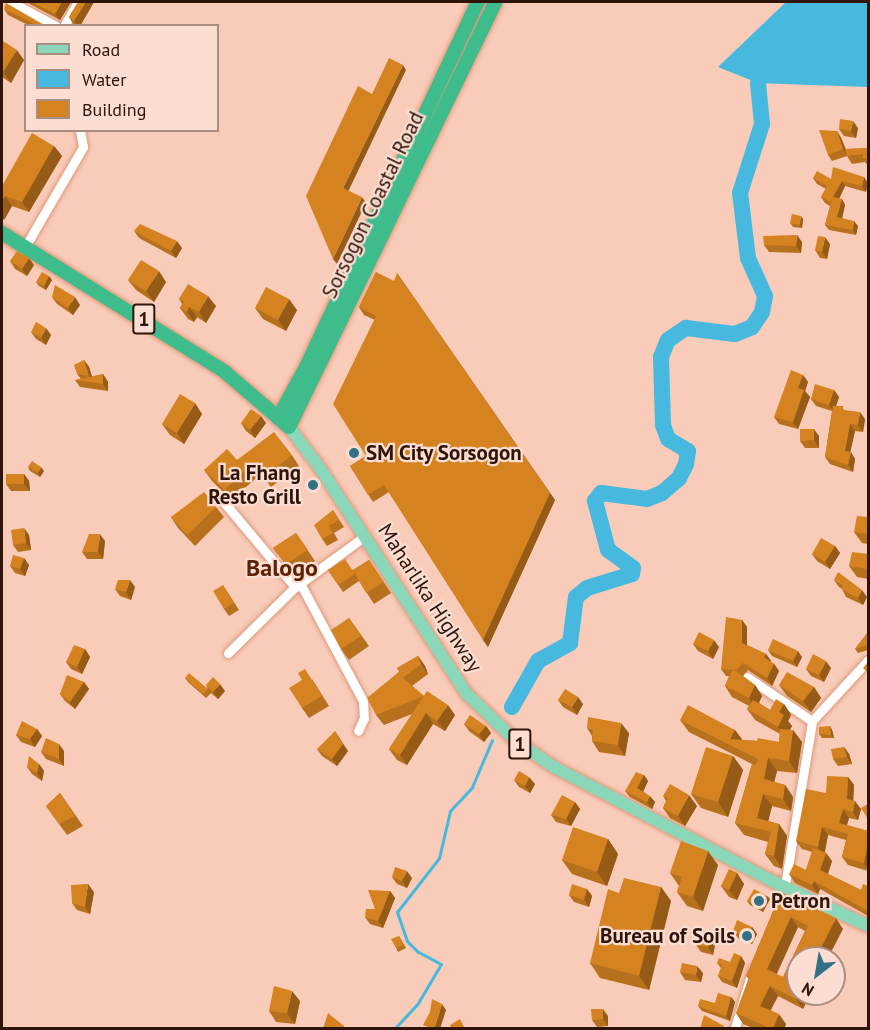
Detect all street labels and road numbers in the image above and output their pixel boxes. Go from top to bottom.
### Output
street label: Sorsogon Coastal Road [317,107,429,303]
road number: 1 [132,302,156,336]
street label: Maharlika Highway [373,519,487,677]
road number: 1 [508,727,532,761]

